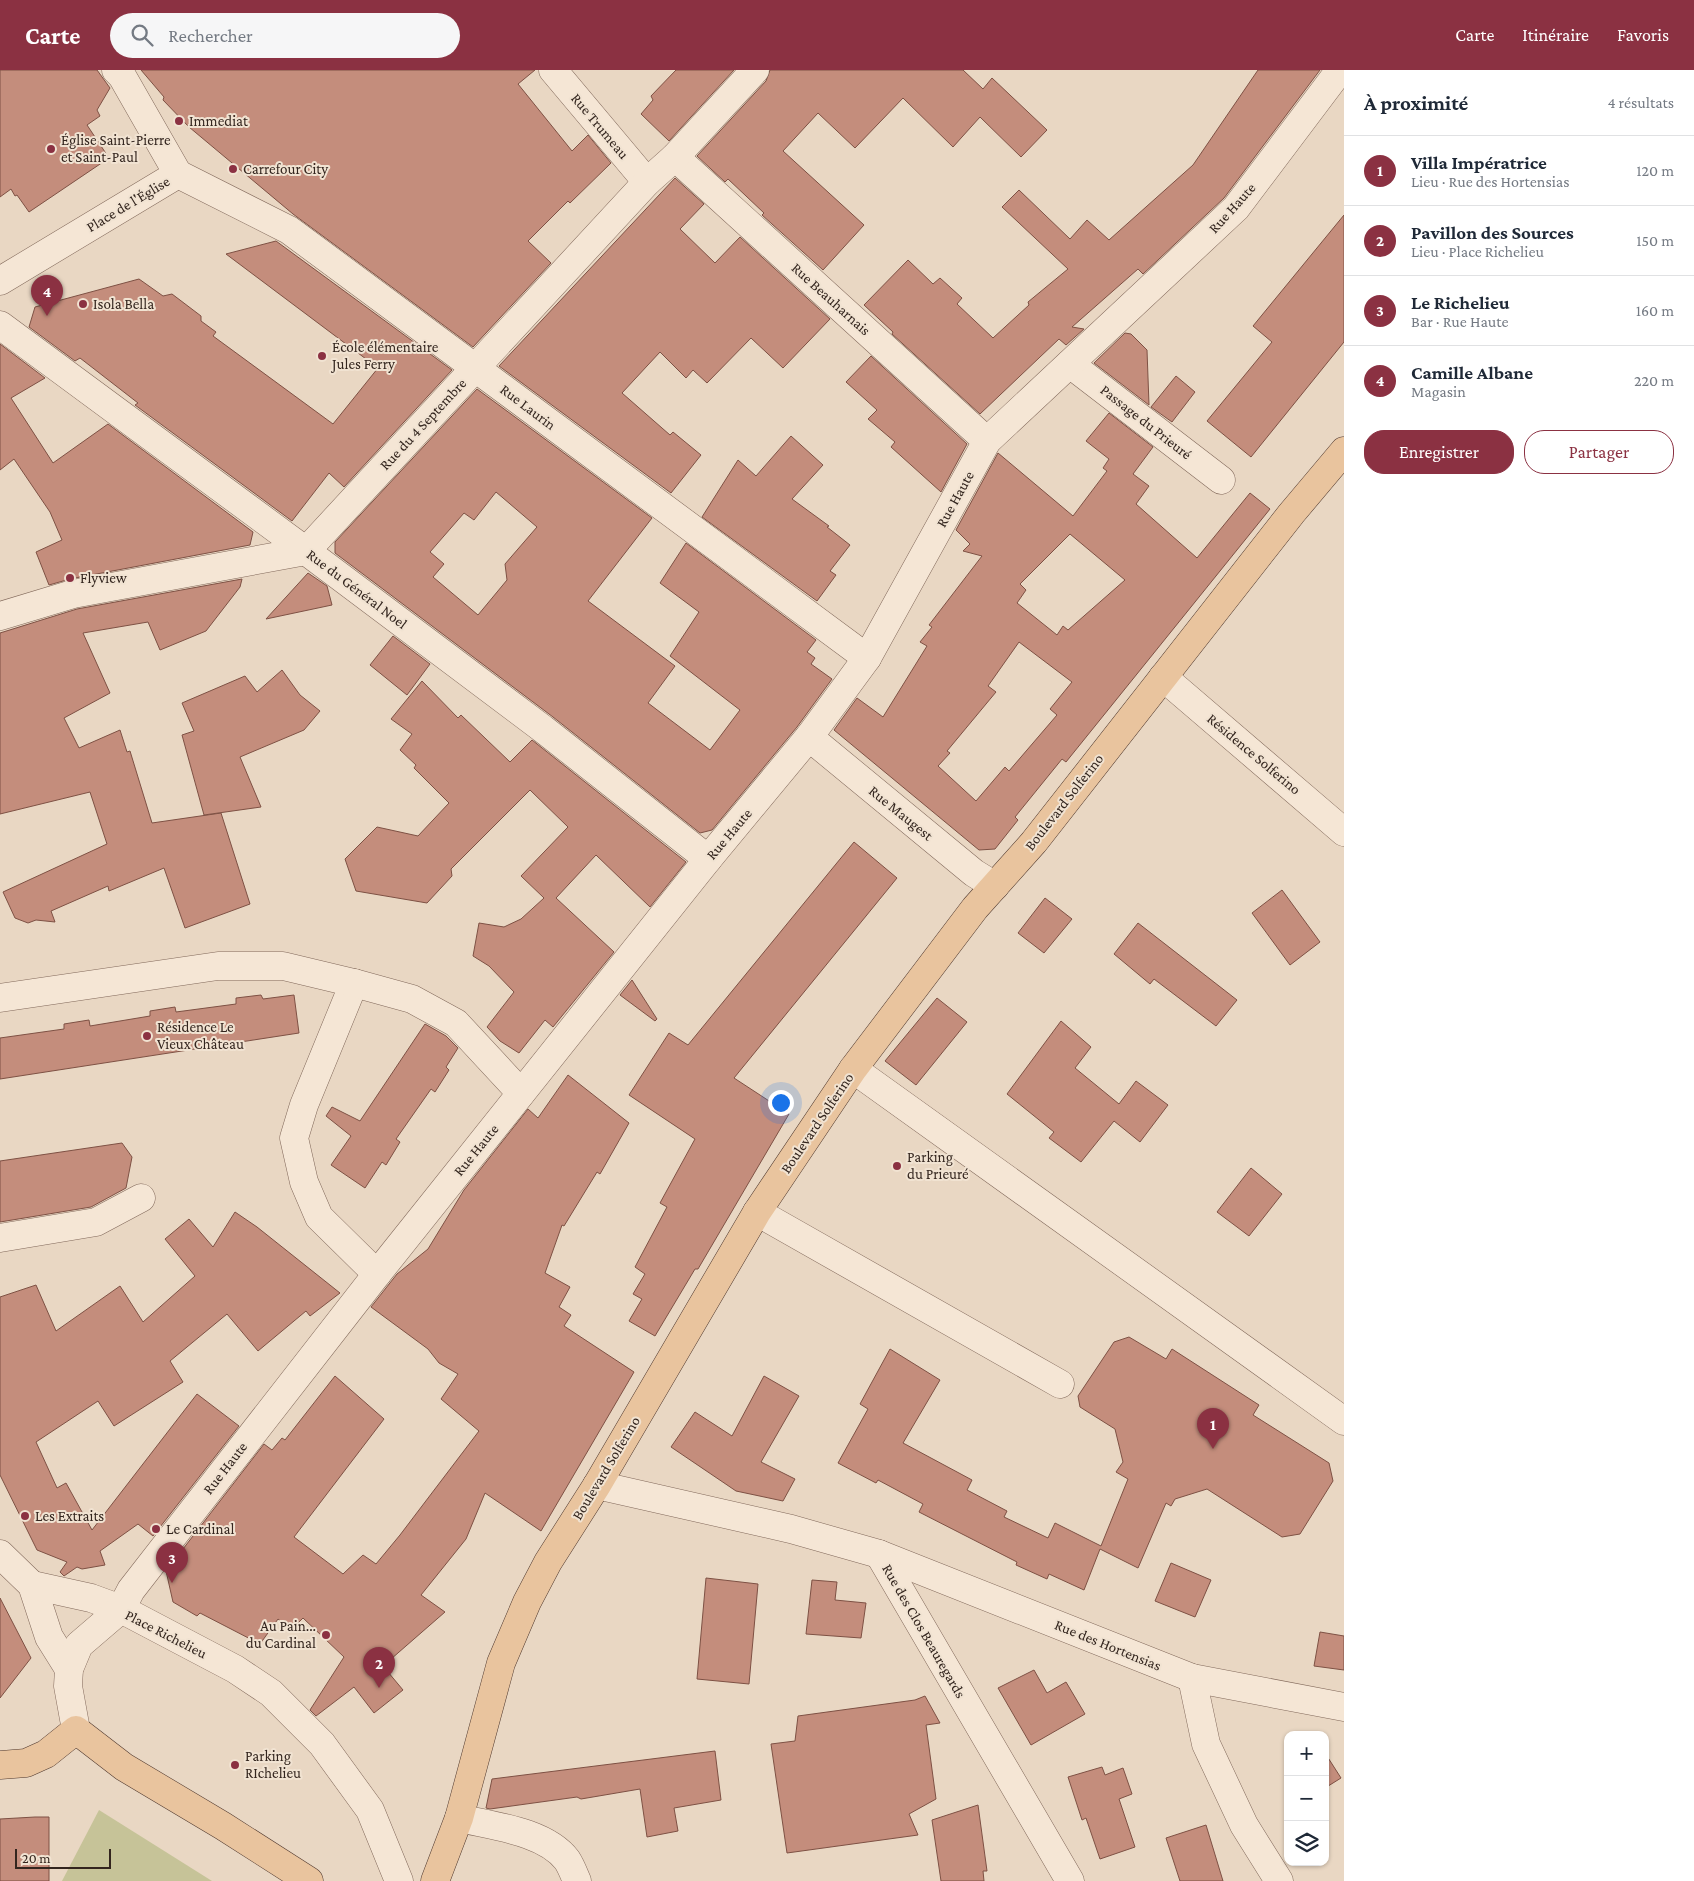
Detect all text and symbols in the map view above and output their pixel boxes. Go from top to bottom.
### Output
search box [110,13,460,58]
icon: search [128,21,156,49]
text: Carte [25,22,80,49]
text: Rechercher [168,25,253,46]
text: Carte [1455,25,1494,45]
text: Itinéraire [1522,25,1589,45]
text: Favoris [1617,25,1669,45]
street label: Rue Trumeau [568,90,632,162]
text: À proximité [1364,91,1468,115]
text: 4 résultats [1607,94,1674,111]
place label: Immediat [189,113,249,129]
marker: Immediat [173,115,185,127]
place label: Église Saint-Pierre et Saint-Paul [61,132,171,165]
marker: Église Saint-Pierre et Saint-Paul [45,143,57,155]
text: Villa Impératrice [1411,152,1547,173]
place label: Carrefour City [243,161,328,178]
text: 1 [1377,162,1383,179]
text: 120 m [1636,162,1674,179]
marker: Carrefour City [227,163,239,175]
street label: Place de l'Église [83,173,173,236]
text: Lieu · Rue des Hortensias [1411,173,1570,190]
street label: Rue Haute [1205,179,1259,236]
text: Pavillon des Sources [1411,222,1574,243]
text: 2 [1376,232,1384,249]
text: 150 m [1636,232,1674,249]
text: Lieu · Place Richelieu [1411,243,1544,260]
street label: Rue Beauharnais [788,259,874,339]
pin: 4 [31,275,63,316]
text: Le Richelieu [1411,292,1510,313]
place label: Isola Bella [93,296,154,312]
marker: Isola Bella [77,298,89,310]
text: 3 [1376,302,1384,319]
text: 160 m [1636,302,1674,319]
text: Bar · Rue Haute [1411,313,1508,330]
place label: École élémentaire Jules Ferry [330,339,439,373]
marker: École élémentaire Jules Ferry [316,350,328,362]
text: Camille Albane [1411,362,1533,383]
text: 4 [1376,372,1384,389]
text: 220 m [1634,372,1674,389]
street label: Rue du 4 Septembre [377,375,470,474]
street label: Rue Laurin [497,381,559,433]
street label: Passage du Prieuré [1097,381,1195,464]
text: Magasin [1411,383,1466,400]
button: Enregistrer [1364,430,1514,474]
button: Partager [1524,430,1674,474]
street label: Rue Haute [933,468,977,530]
street label: Rue du Général Noel [304,546,410,632]
place label: Flyview [80,570,128,587]
marker: Flyview [64,572,76,584]
street label: Résidence Solferino [1204,710,1304,798]
street label: Boulevard Solferino [1021,751,1107,853]
street label: Rue Maugest [865,782,937,845]
street label: Rue Haute [703,805,755,863]
place label: Résidence Le Vieux Château [157,1019,244,1052]
marker: Résidence Le Vieux Château [141,1030,153,1042]
street label: Boulevard Solferino [777,1070,857,1176]
your location [768,1090,794,1116]
street label: Rue Haute [450,1121,502,1179]
place label: Parking du Prieuré [907,1149,969,1182]
marker: Parking du Prieuré [891,1160,903,1172]
pin: 1 [1197,1408,1229,1449]
street label: Boulevard Solferino [569,1413,643,1523]
street label: Rue Haute [200,1438,251,1497]
place label: Les Extraits [35,1508,104,1524]
marker: Les Extraits [19,1510,31,1522]
place label: Le Cardinal [166,1521,234,1537]
marker: Le Cardinal [150,1523,162,1535]
pin: 3 [156,1542,188,1583]
street label: Rue des Clos Beauregards [878,1561,969,1701]
street label: Place Richelieu [123,1607,210,1661]
street label: Rue des Hortensias [1052,1616,1164,1674]
place label: Au Pain... du Cardinal [246,1618,316,1651]
marker: Au Pain... du Cardinal [320,1629,332,1641]
pin: 2 [363,1647,395,1688]
map controls [1284,1731,1329,1866]
button: + [1284,1731,1329,1776]
place label: Parking RIchelieu [245,1748,301,1781]
marker: Parking RIchelieu [229,1759,241,1771]
button: − [1284,1776,1329,1821]
button: layers [1284,1821,1329,1866]
scale bar [15,1846,111,1869]
text: 20 m [22,1850,50,1866]

